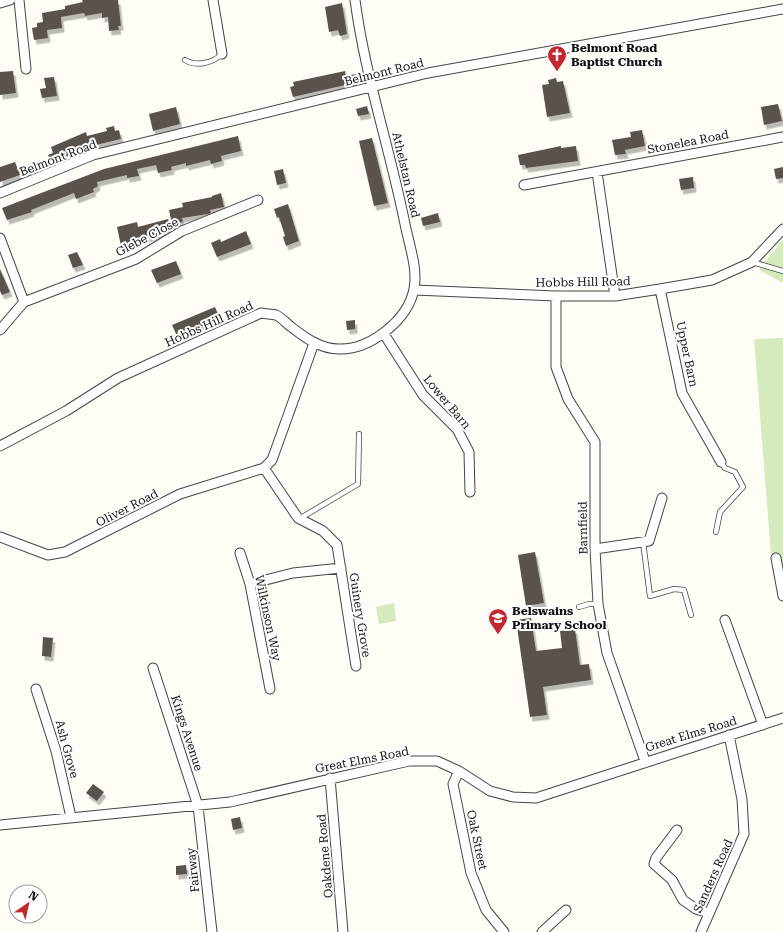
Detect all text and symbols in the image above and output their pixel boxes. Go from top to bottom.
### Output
place label: Belmont Road Baptist Church [571,41,662,69]
church icon: Belmont Road Baptist Church [546,44,568,72]
street label: Belmont Road [343,55,425,89]
street label: Stonelea Road [646,127,730,157]
street label: Athelstan Road [389,131,423,220]
street label: Belmont Road [18,137,99,179]
street label: Glebe Close [113,214,181,259]
street label: Hobbs Hill Road [535,274,631,290]
street label: Hobbs Hill Road [163,298,256,350]
street label: Upper Barn [673,320,701,388]
street label: Lower Barn [420,372,474,432]
street label: Oliver Road [94,486,161,530]
street label: Barnfield [576,501,590,555]
street label: Guinery Grove [346,572,374,659]
street label: Wilkinson Way [252,574,284,663]
place label: Belswains Primary School [512,604,607,632]
school or university icon: Belswains Primary School [487,607,509,635]
street label: Kings Avenue [168,693,206,773]
street label: Great Elms Road [643,713,739,755]
street label: Ash Grove [53,718,82,780]
street label: Great Elms Road [314,744,410,776]
street label: Oak Street [464,809,490,872]
street label: Oakdene Road [314,813,336,899]
street label: Sanders Road [690,837,736,915]
street label: Fairway [184,846,202,893]
north arrow [8,884,48,924]
text: N [26,888,41,904]

